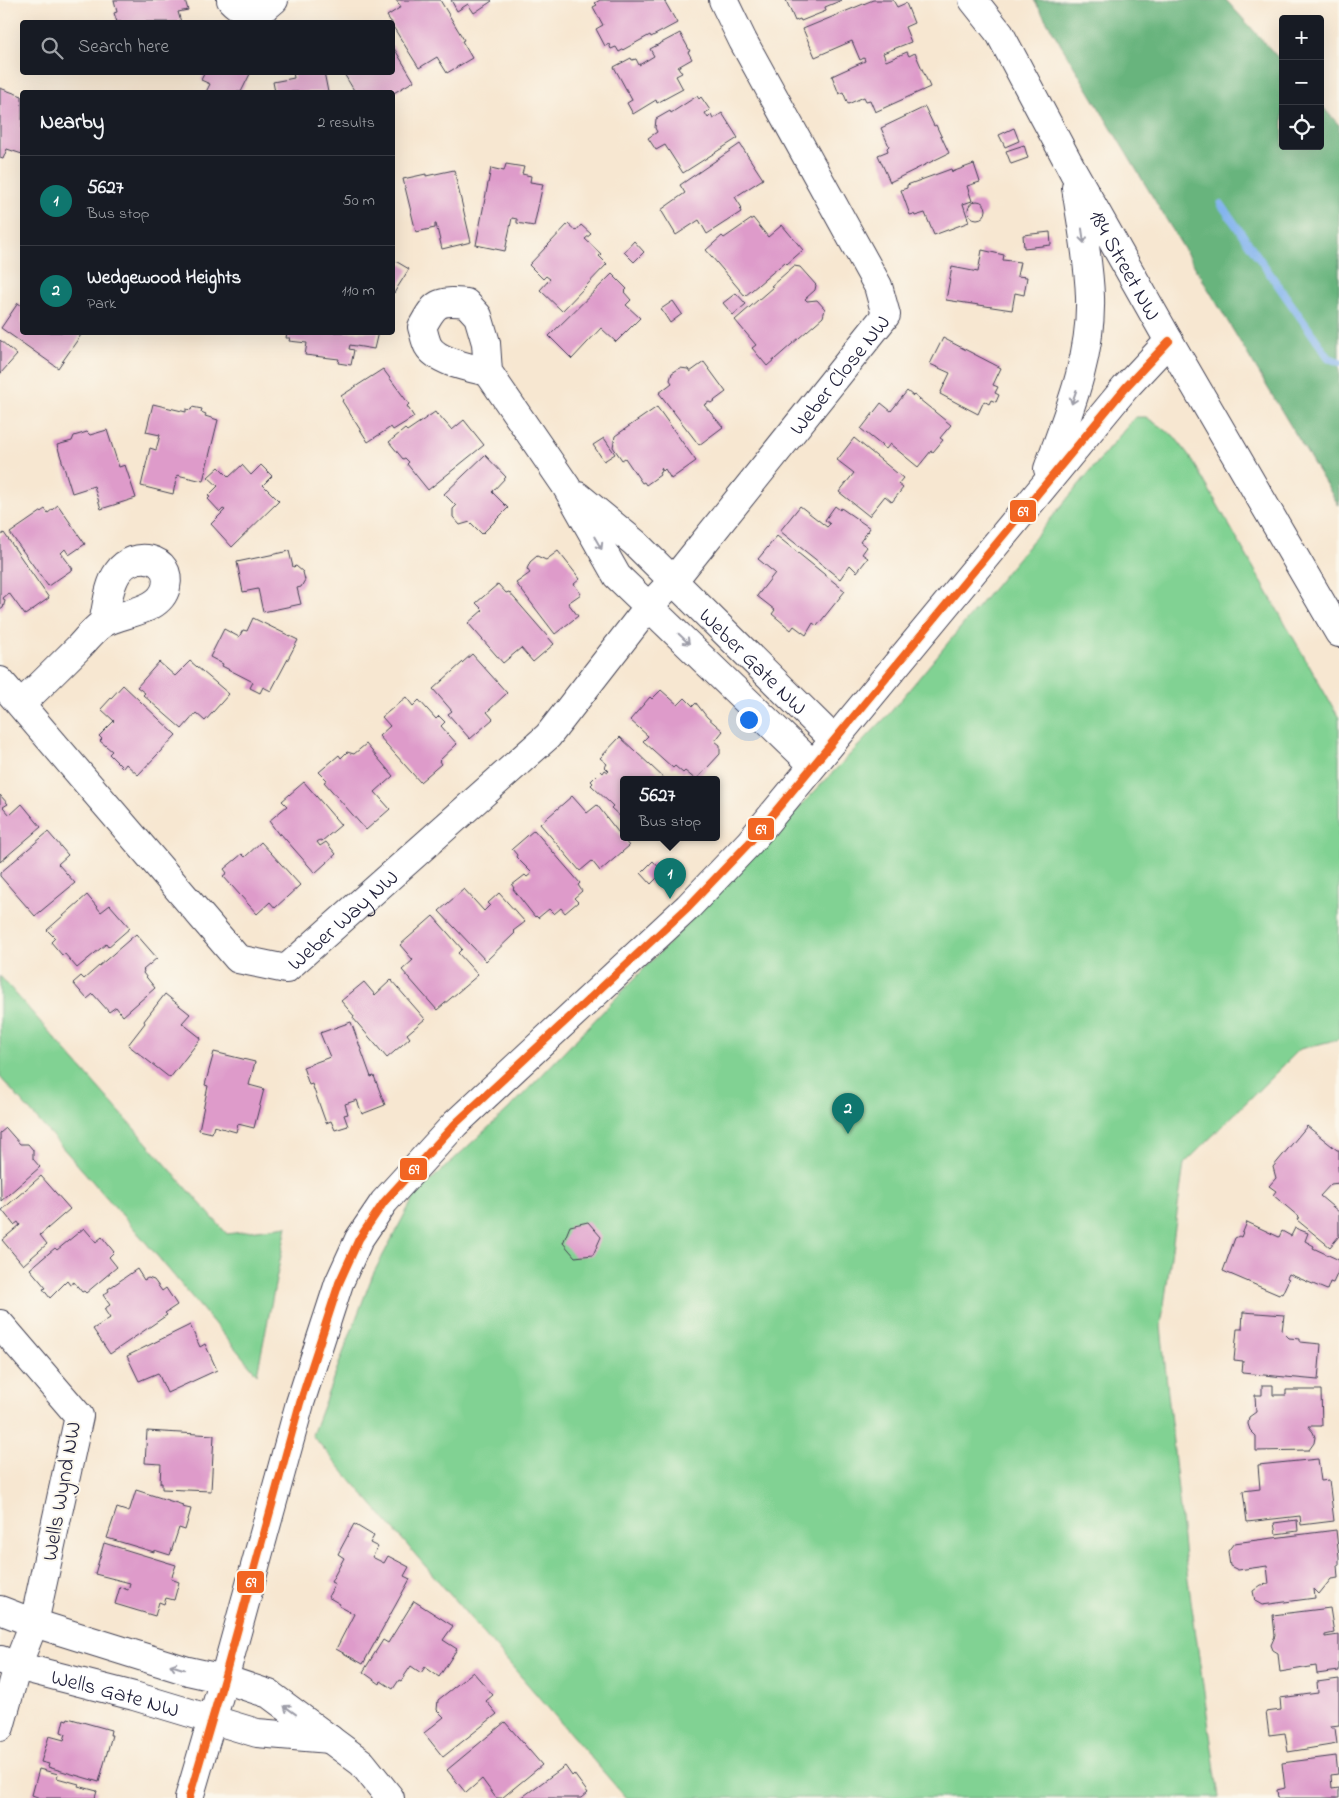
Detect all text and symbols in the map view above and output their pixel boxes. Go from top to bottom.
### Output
map controls [1279,15,1324,150]
button: + [1279,15,1324,60]
search box [20,20,395,75]
icon: search [38,34,66,62]
text: Search here [78,34,169,61]
button: − [1279,60,1324,105]
button: locate [1279,105,1324,150]
text: Nearby [40,108,104,138]
text: 2 results [317,111,375,135]
text: 5627 [87,175,124,202]
text: 1 [53,189,59,213]
text: 50 m [343,189,375,213]
text: Bus stop [87,202,150,226]
street label: 184 Street NW [1079,205,1167,327]
one-way arrow [1078,228,1088,244]
text: Wedgewood Heights [87,265,241,292]
text: 2 [52,279,60,303]
text: 110 m [341,279,375,303]
text: Park [87,292,116,316]
street label: Weber Close NW [783,309,899,443]
one-way arrow [1069,388,1078,404]
line badge: 69 [1009,499,1037,523]
text: 69 [1017,502,1029,523]
one-way arrow [593,536,603,551]
street label: Weber Gate NW [690,602,813,724]
one-way arrow [677,633,689,645]
your location [736,707,762,733]
popup [620,776,720,841]
text: 5627 [639,783,675,810]
text: Bus stop [639,810,701,834]
line badge: 69 [747,817,775,841]
text: 69 [755,820,767,841]
pin: 1 [654,858,686,899]
street label: Weber Way NW [281,863,407,980]
pin: 2 [832,1093,864,1134]
line badge: 69 [399,1157,428,1181]
text: 69 [408,1160,420,1181]
street label: Wells Wynd NW [35,1419,92,1564]
line badge: 69 [236,1570,265,1594]
text: 69 [245,1573,257,1594]
street label: Wells Gate NW [47,1662,183,1728]
one-way arrow [169,1662,185,1672]
one-way arrow [283,1705,297,1715]

